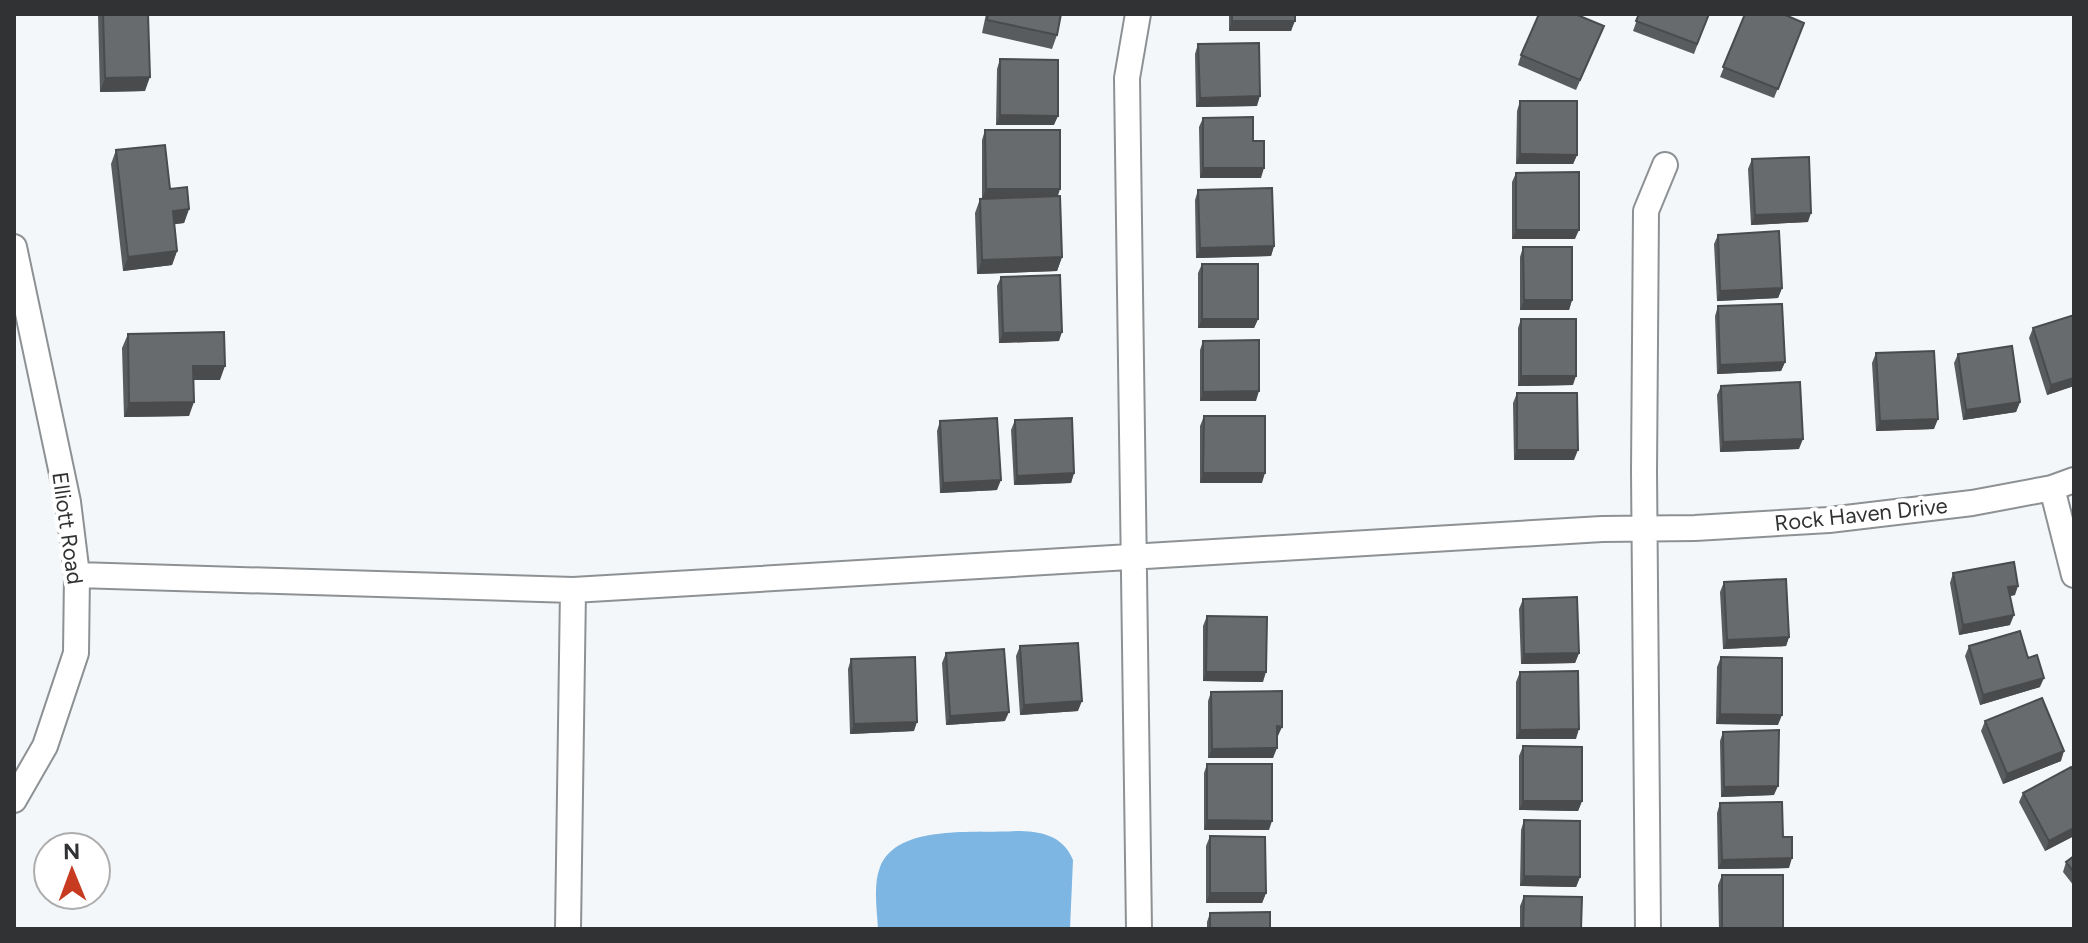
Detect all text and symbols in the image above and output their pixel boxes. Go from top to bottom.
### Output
street label: Elliott Road [46,470,89,586]
street label: Rock Haven Drive [1773,492,1949,537]
north arrow [32,831,112,911]
text: N [63,838,80,865]

